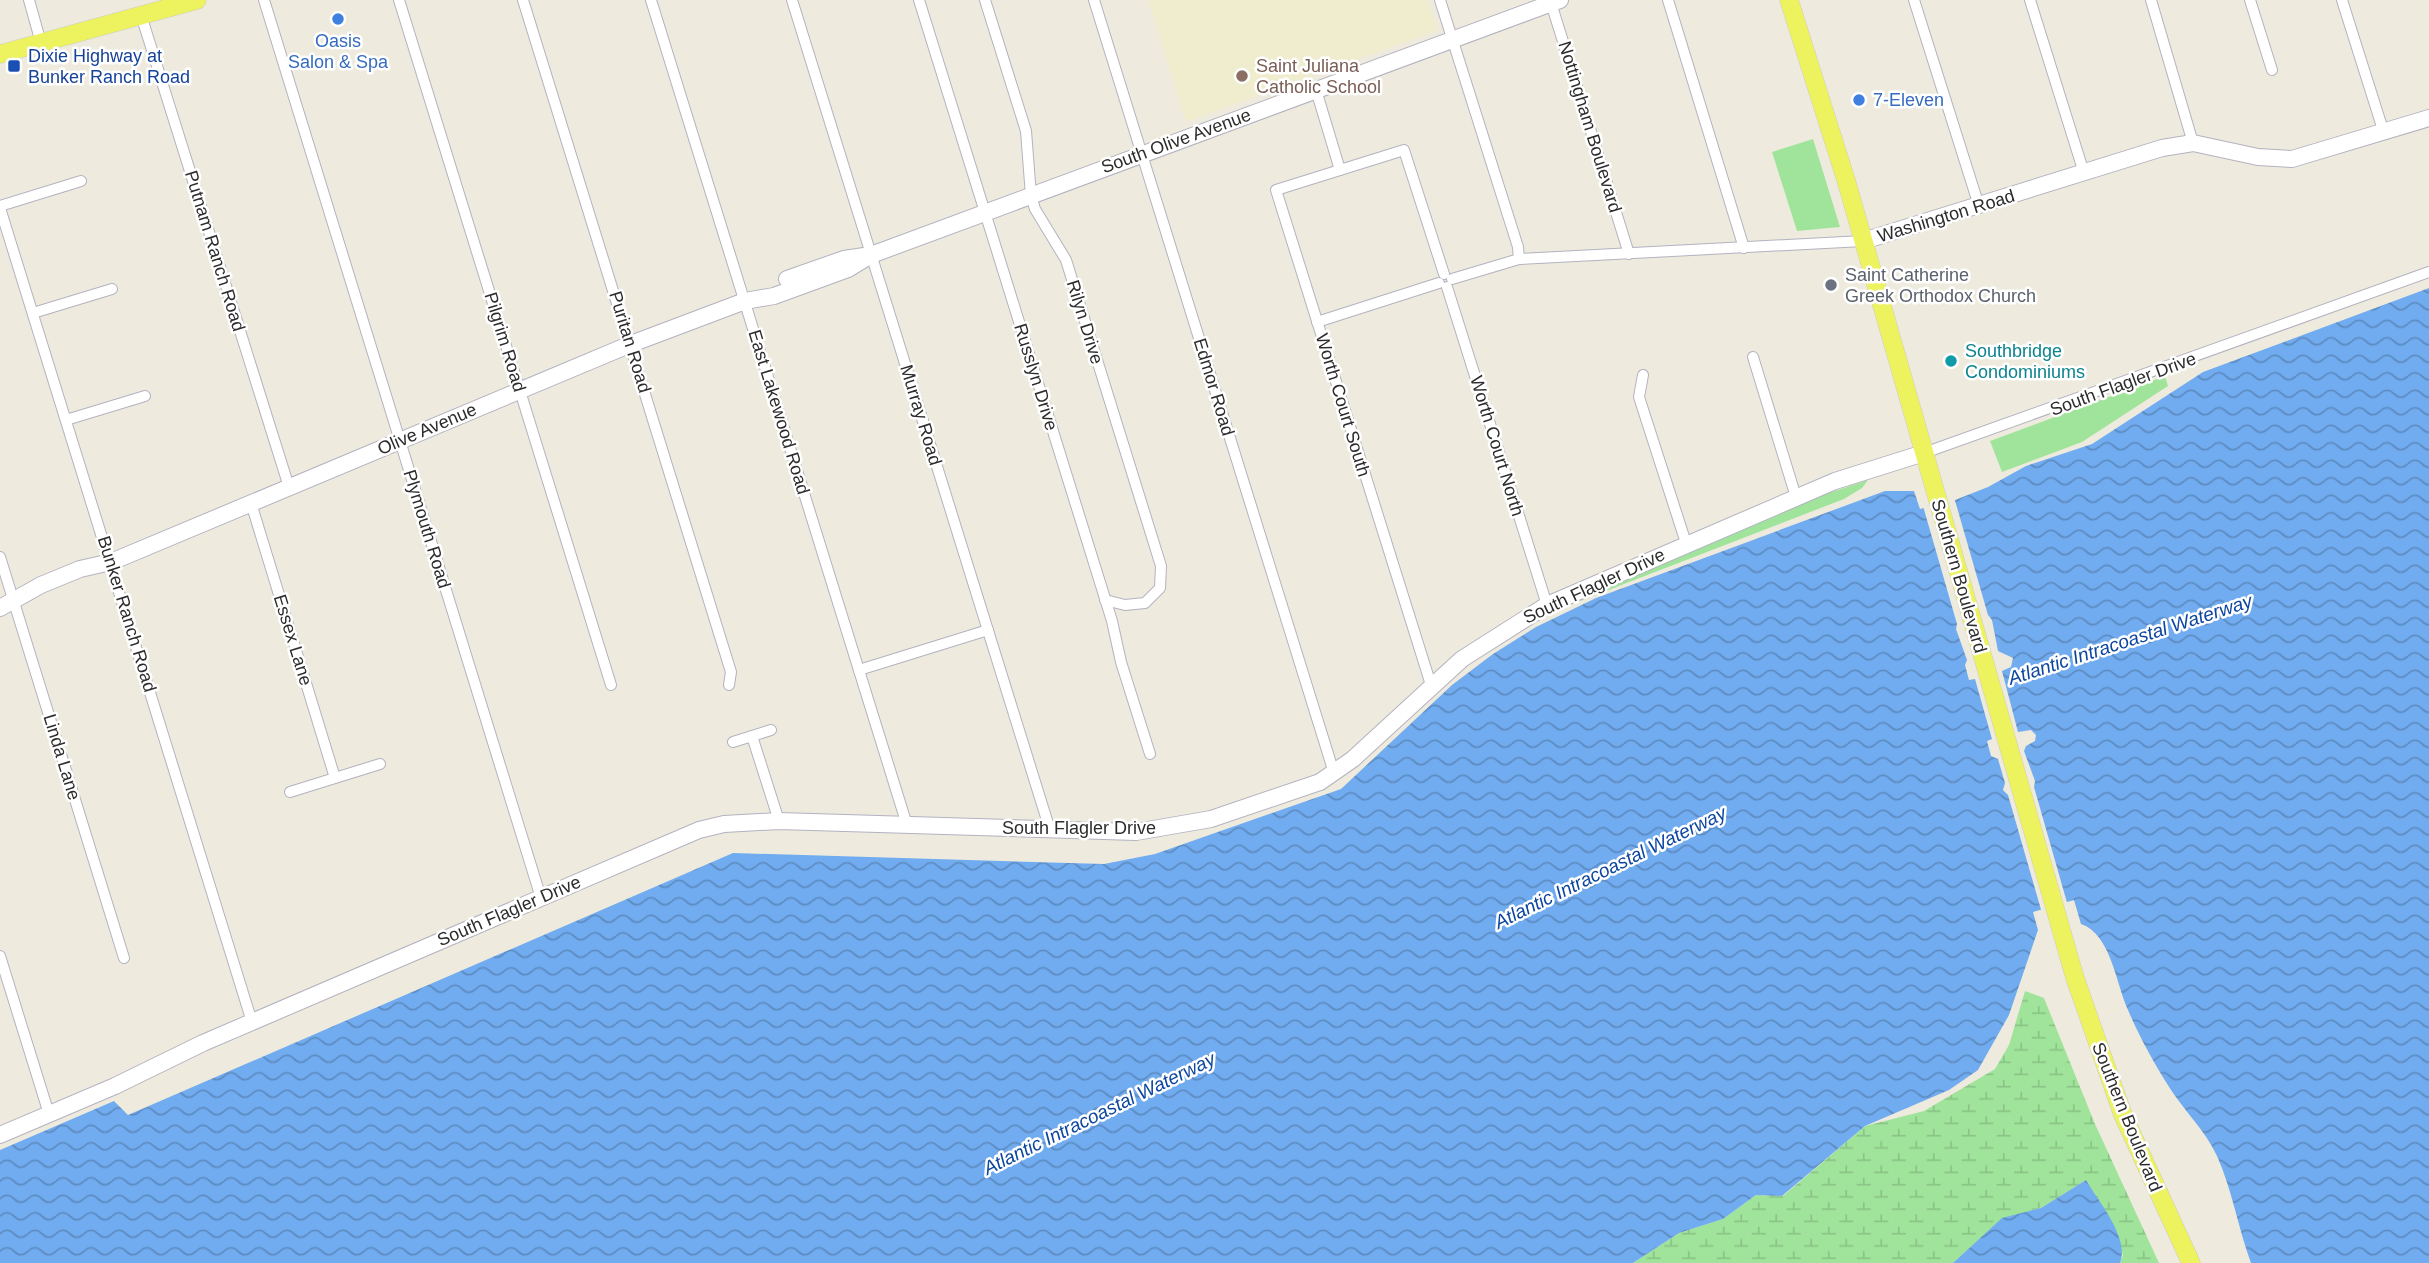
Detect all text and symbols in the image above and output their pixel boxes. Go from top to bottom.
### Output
marker: Oasis Salon & Spa [330,11,346,27]
place label: Oasis Salon & Spa [288,31,389,72]
street label: Nottingham Boulevard [1554,39,1626,215]
place label: Dixie Highway at Bunker Ranch Road [28,46,190,87]
place label: Saint Juliana Catholic School [1256,56,1381,97]
marker: Dixie Highway at Bunker Ranch Road [6,58,22,74]
marker: Saint Juliana Catholic School [1234,68,1250,84]
place label: 7-Eleven [1873,90,1944,110]
marker: 7-Eleven [1851,92,1867,108]
street label: South Olive Avenue [1098,105,1254,177]
street label: Putnam Ranch Road [181,168,249,334]
street label: Washington Road [1875,186,2017,246]
place label: Saint Catherine Greek Orthodox Church [1845,265,2036,306]
street label: Rilyn Drive [1063,277,1107,367]
marker: Saint Catherine Greek Orthodox Church [1823,277,1839,293]
street label: Puritan Road [605,289,655,395]
street label: Pilgrim Road [480,290,530,394]
street label: Russlyn Drive [1010,321,1062,433]
street label: East Lakewood Road [744,327,814,497]
street label: Worth Court South [1312,331,1374,479]
street label: Edmor Road [1190,336,1238,438]
place label: Southbridge Condominiums [1965,341,2085,382]
street label: South Flagler Drive [2047,348,2199,420]
marker: Southbridge Condominiums [1943,353,1959,369]
street label: Murray Road [896,362,946,468]
street label: Worth Court North [1466,373,1528,519]
street label: Olive Avenue [374,399,480,459]
street label: Plymouth Road [399,467,455,591]
street label: Southern Boulevard [1927,497,1991,655]
street label: Bunker Ranch Road [94,534,160,694]
street label: South Flagler Drive [1520,544,1668,628]
water label: Atlantic Intracoastal Waterway [2005,590,2256,689]
street label: Essex Lane [270,592,316,688]
street label: Linda Lane [39,711,85,803]
water label: Atlantic Intracoastal Waterway [1490,801,1731,933]
street label: South Flagler Drive [1002,818,1156,838]
street label: South Flagler Drive [434,872,584,950]
street label: Southern Boulevard [2088,1039,2166,1195]
water label: Atlantic Intracoastal Waterway [979,1047,1220,1179]

